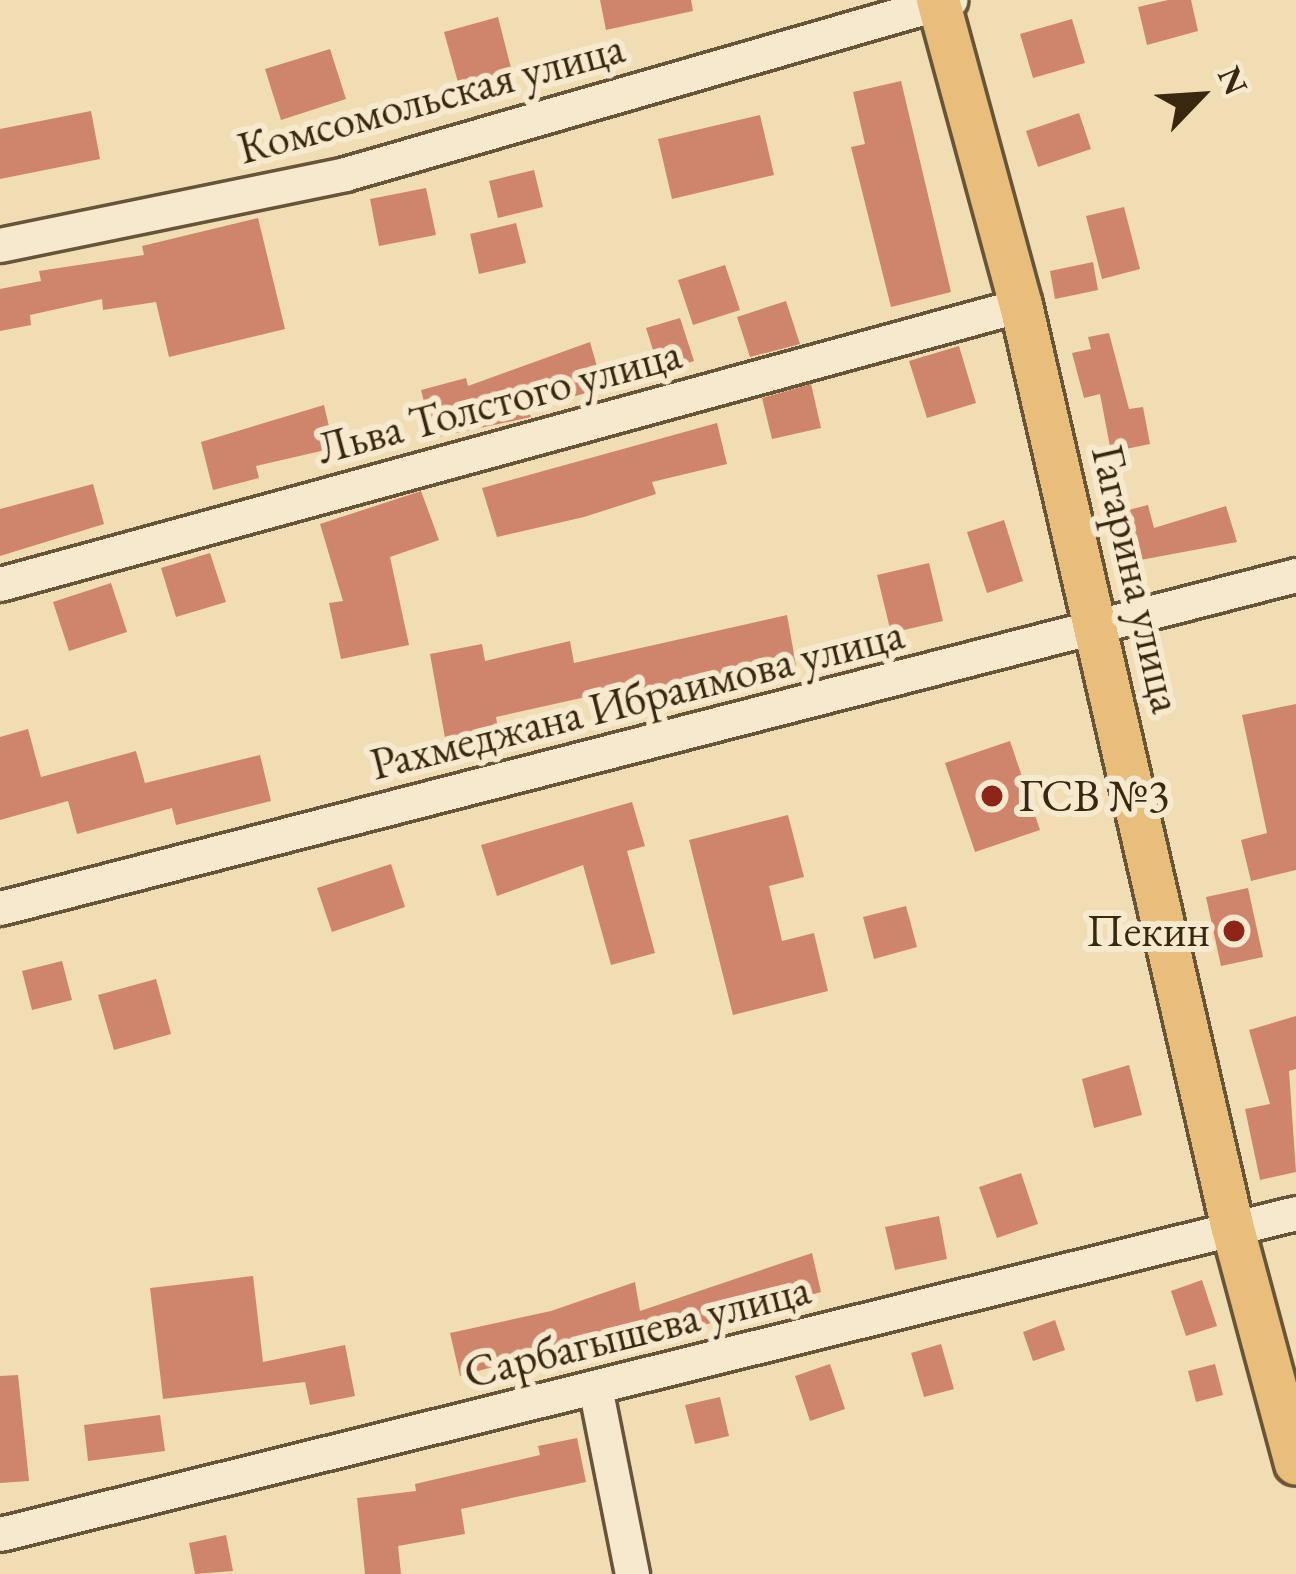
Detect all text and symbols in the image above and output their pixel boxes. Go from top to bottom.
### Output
street label: Комсомольская улица [232,20,630,176]
north arrow [1140,36,1260,156]
text: N [1208,59,1258,102]
street label: Льва Толстого улица [311,326,687,476]
street label: Гагарина улица [1080,440,1194,718]
street label: Рахмеджана Ибраимова улица [365,607,909,791]
place label: ГСВ №3 [1019,769,1169,823]
marker: ГСВ №3 [976,780,1008,812]
place label: Пекин [1086,904,1210,958]
marker: Пекин [1221,918,1247,944]
street label: Сарбагышева улица [458,1262,816,1400]

